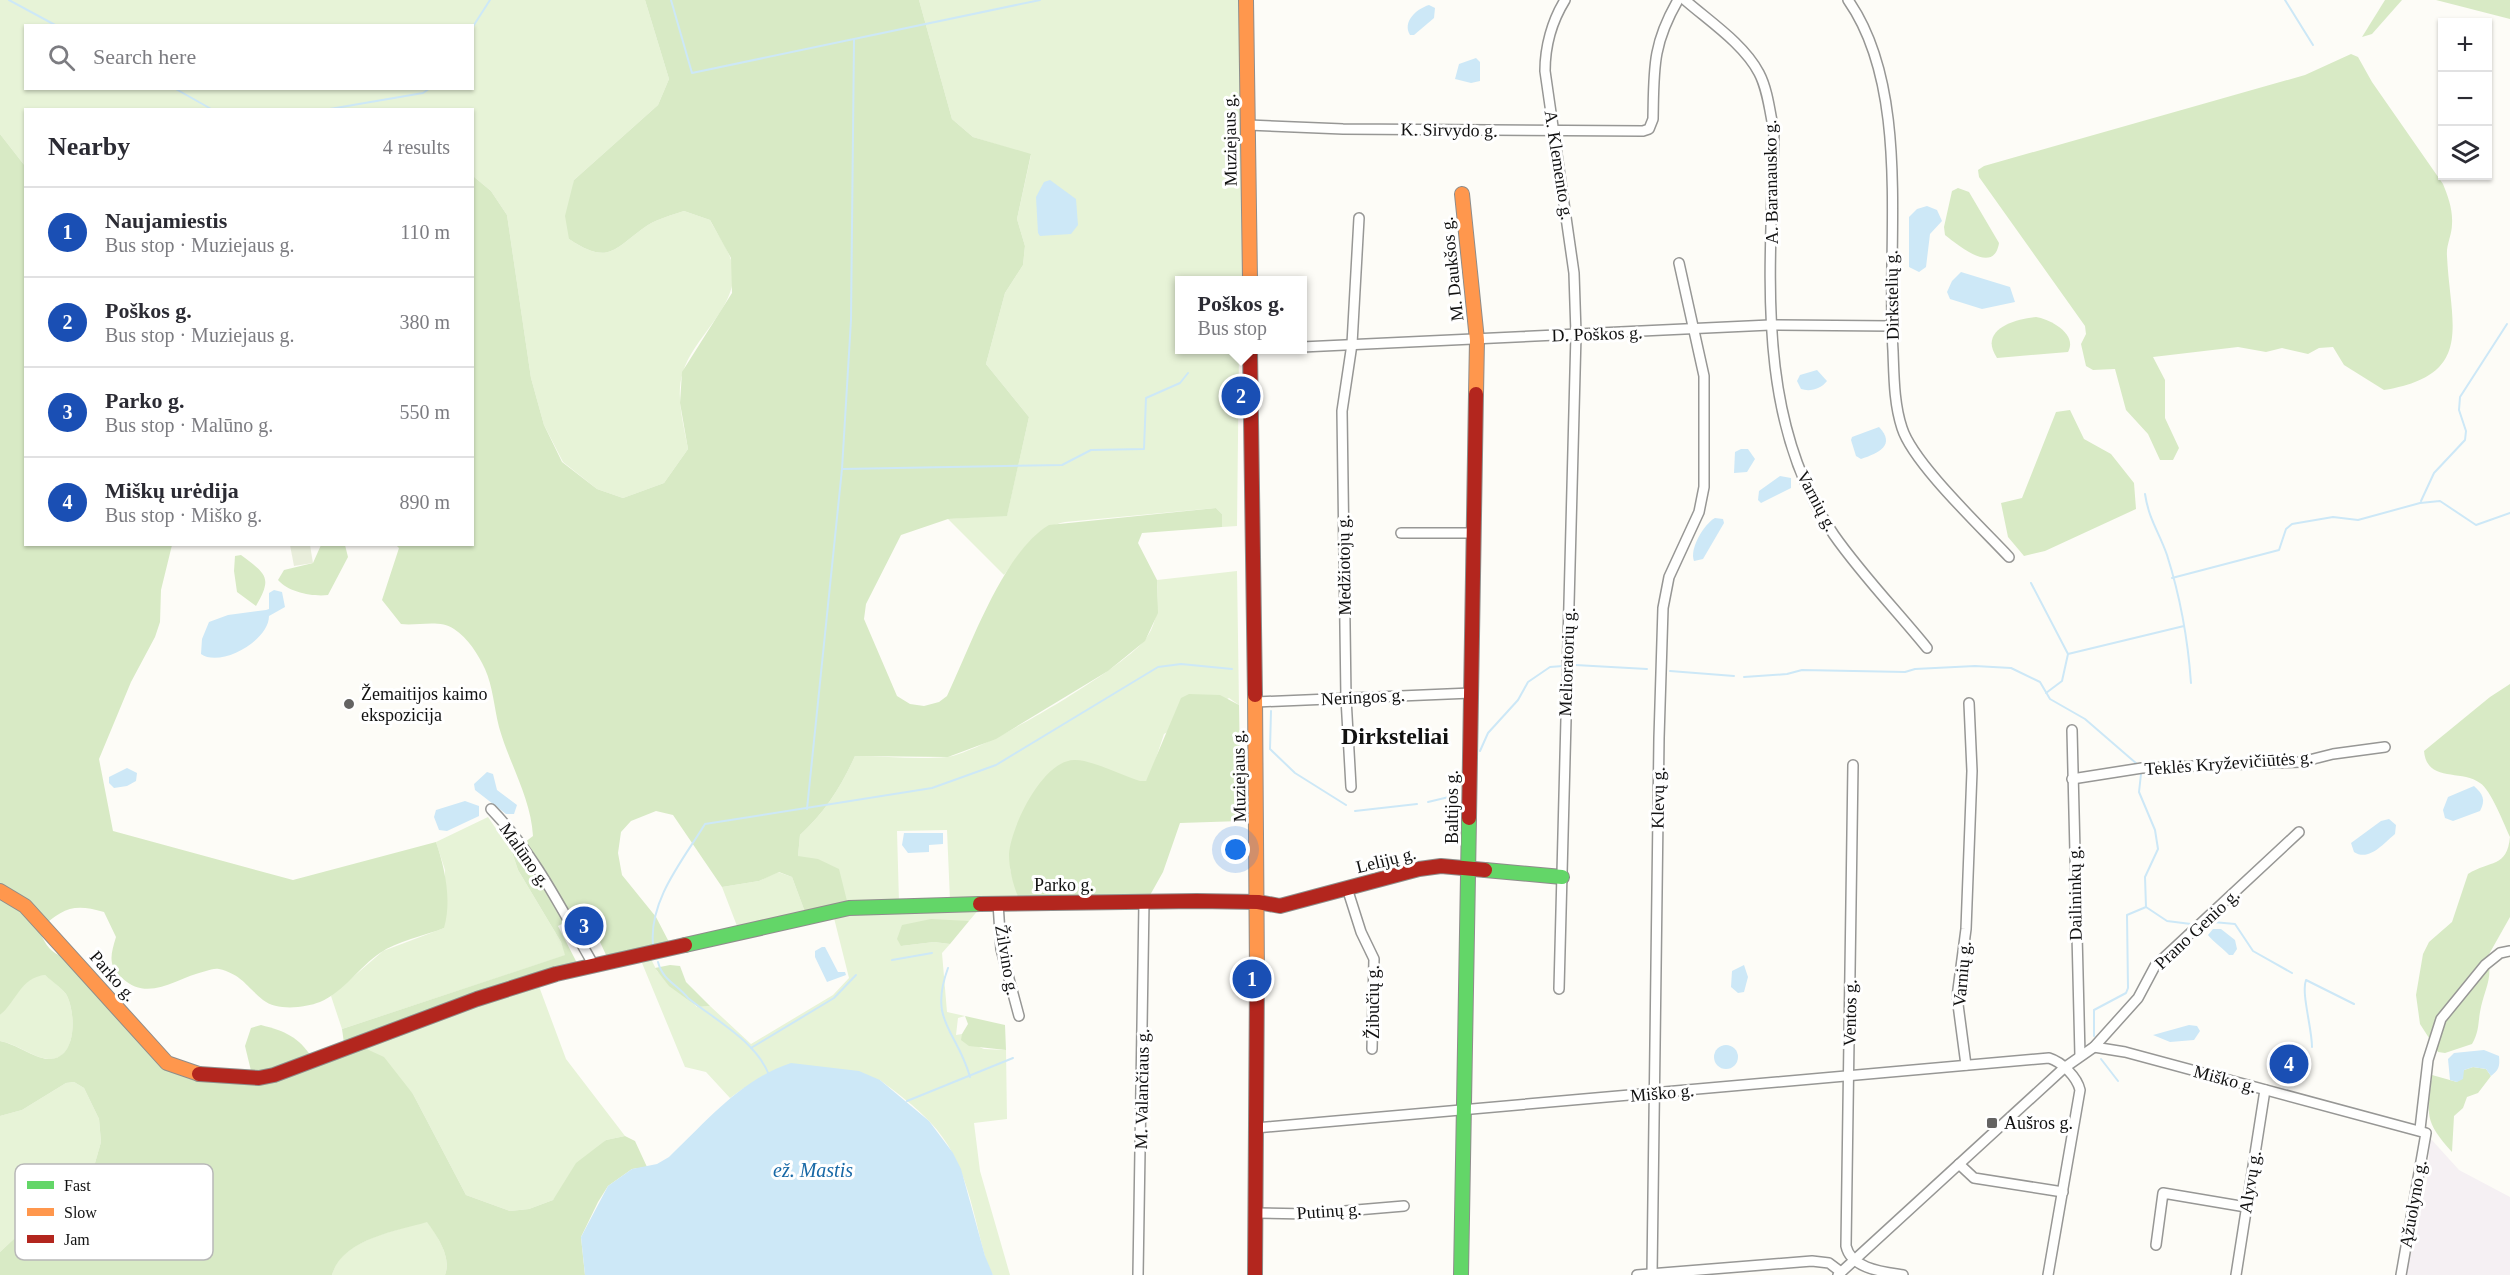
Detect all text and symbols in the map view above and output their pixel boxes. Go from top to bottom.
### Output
map controls [2438,18,2492,180]
button: + [2438,18,2492,72]
search box [24,24,474,90]
icon: search [45,41,78,74]
text: Search here [93,44,196,69]
button: − [2438,72,2492,126]
street label: Muziejaus g. [1219,93,1241,187]
street label: A. Klemento g. [1540,109,1578,221]
street label: K. Sirvydo g. [1400,119,1498,141]
street label: A. Baranausko g. [1760,119,1782,245]
button: layers [2438,126,2492,180]
text: Nearby [48,132,130,161]
text: 4 results [383,136,450,158]
text: Naujamiestis [105,208,227,233]
street label: M. Daukšos g. [1437,216,1467,322]
text: 1 [63,221,73,243]
text: 110 m [400,221,450,243]
text: Bus stop · Muziejaus g. [105,234,294,256]
street label: Dirkstelių g. [1881,250,1903,340]
popup [1175,276,1307,354]
text: Poškos g. [1198,291,1284,316]
text: Poškos g. [105,298,192,323]
text: 2 [63,311,73,333]
text: 380 m [399,311,450,333]
text: Bus stop [1198,317,1267,339]
street label: D. Poškos g. [1551,322,1643,346]
text: Bus stop · Muziejaus g. [105,324,294,346]
pin: 2 [1222,374,1260,418]
text: Parko g. [105,388,184,413]
text: 3 [63,401,73,423]
text: 550 m [399,401,450,423]
text: Bus stop · Malūno g. [105,414,273,436]
street label: Varnių g. [1793,467,1841,535]
text: Miškų urėdija [105,478,239,503]
text: 4 [63,491,73,513]
text: 890 m [399,491,450,513]
text: Bus stop · Miško g. [105,504,262,526]
street label: Medžiotojų g. [1333,514,1355,616]
street label: Melioratorių g. [1555,607,1579,717]
place label: Žemaitijos kaimo ekspozicija [361,683,487,725]
street label: Neringos g. [1321,685,1405,709]
marker: Žemaitijos kaimo ekspozicija [342,697,356,711]
district label: Dirksteliai [1341,723,1449,749]
street label: Muziejaus g. [1228,729,1250,823]
street label: Teklės Kryževičiūtės g. [2144,747,2314,779]
street label: Klevų g. [1647,767,1669,829]
street label: Baltijos g. [1442,770,1462,844]
street label: Malūno g. [496,819,554,891]
your location [1221,835,1250,864]
street label: Lelijų g. [1354,843,1418,877]
street label: Dailininkų g. [2064,845,2086,941]
street label: Parko g. [1034,875,1094,895]
street label: Prano Genio g. [2151,885,2243,973]
pin: 3 [564,904,604,948]
street label: Žilvino g. [991,923,1024,997]
street label: Varnių g. [1949,940,1975,1008]
street label: Parko g. [86,947,140,1005]
pin: 1 [1232,956,1272,1002]
street label: Žibučių g. [1362,965,1383,1039]
street label: Ventos g. [1839,979,1861,1047]
street label: M. Valančiaus g. [1131,1029,1153,1149]
pin: 4 [2270,1042,2308,1086]
street label: Miško g. [2191,1061,2259,1097]
street label: Miško g. [1629,1080,1695,1106]
place label: Aušros g. [2004,1113,2073,1133]
marker: Aušros g. [1985,1116,1999,1130]
street label: Alyvų g. [2235,1149,2265,1215]
street label: Ąžuolyno g. [2395,1158,2431,1250]
water label: ež. Mastis [773,1159,853,1181]
legend [15,1164,213,1260]
text: Fast [64,1177,91,1194]
street label: Putinų g. [1296,1199,1362,1223]
text: Slow [64,1204,97,1221]
text: Jam [64,1231,90,1248]

